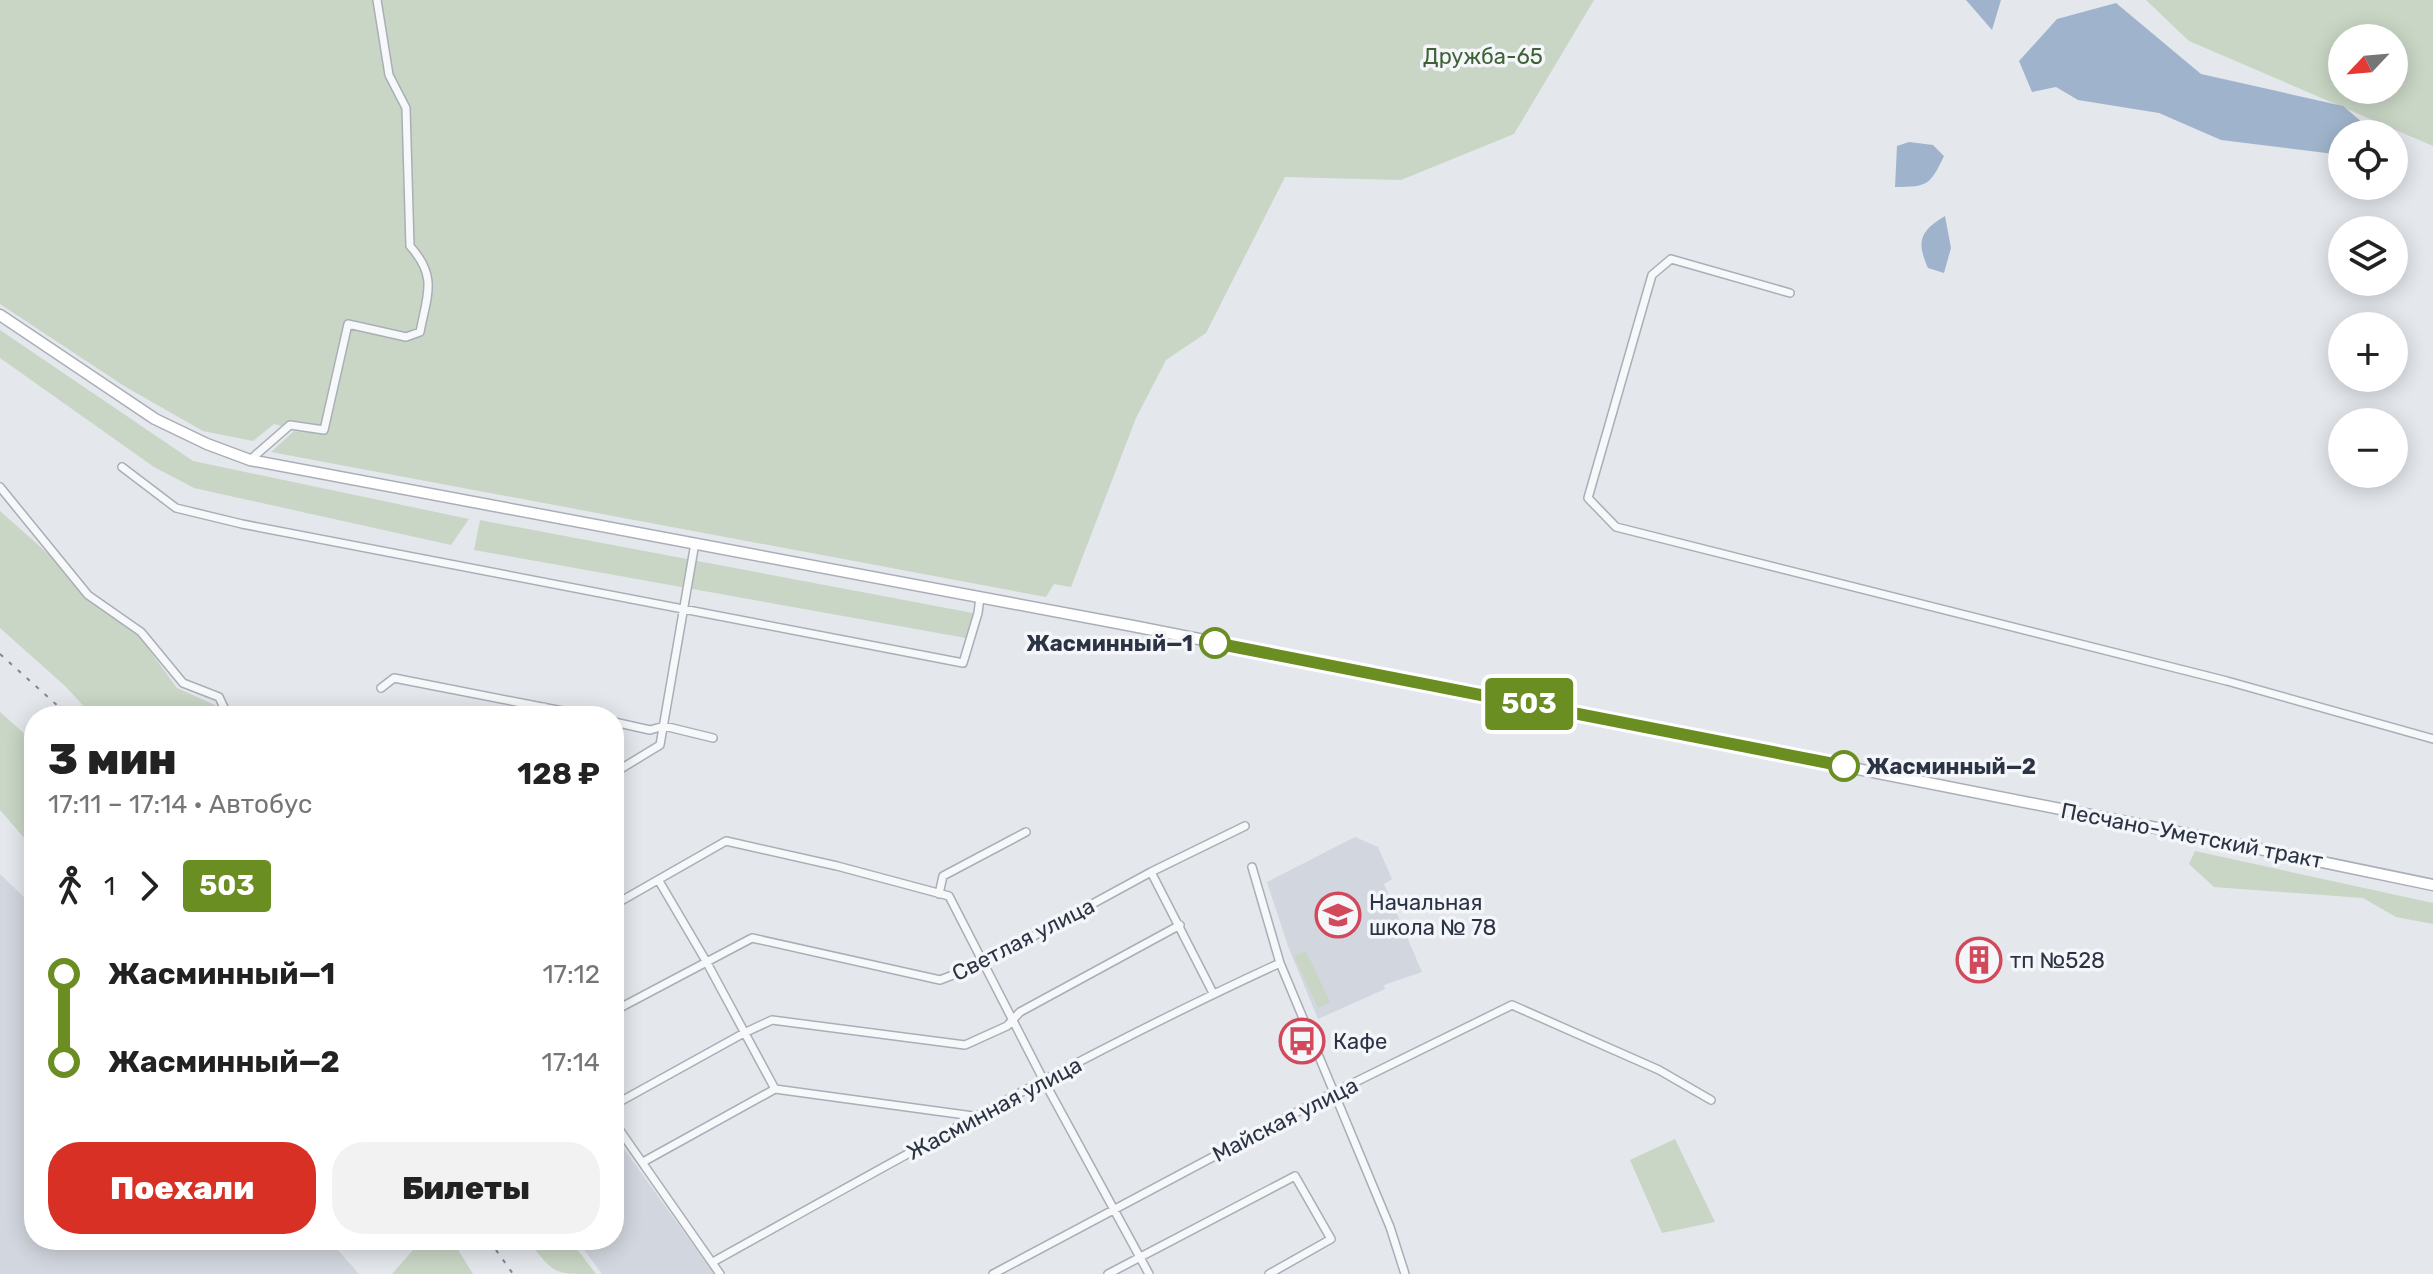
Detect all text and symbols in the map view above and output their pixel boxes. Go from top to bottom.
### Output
north arrow [2328,24,2408,104]
map controls [2328,24,2408,488]
park label: Дружба-65 [1423,43,1543,70]
button: locate [2328,120,2408,200]
button: layers [2328,216,2408,296]
button: + [2328,312,2408,392]
button: − [2328,408,2408,488]
marker: Жасминный—1 [1200,628,1230,658]
place label: Жасминный—1 [1026,630,1193,657]
line badge: 503 [1483,678,1575,730]
text: 503 [1501,687,1557,720]
text: 3 мин [48,733,177,785]
marker: Жасминный—2 [1829,751,1859,781]
place label: Жасминный—2 [1866,753,2036,780]
text: 128 ₽ [517,756,600,792]
text: 17:11 – 17:14 · Автобус [48,789,312,820]
street label: Песчано-Уметский тракт [2059,797,2325,874]
icon: walk [48,864,92,908]
icon: forward [127,864,171,908]
text: 503 [199,869,255,902]
text: 1 [104,871,115,902]
place label: Начальная школа № 78 [1369,889,1496,941]
school or university icon: Начальная школа № 78 [1314,891,1362,939]
street label: Светлая улица [948,892,1099,987]
building icon: тп №528 [1955,936,2003,984]
place label: тп №528 [2010,947,2105,974]
text: Жасминный—1 [108,956,335,992]
text: 17:12 [542,959,600,990]
bus stop icon: Кафе [1278,1017,1326,1065]
place label: Кафе [1333,1028,1387,1055]
text: Жасминный—2 [108,1044,340,1080]
text: 17:14 [542,1047,600,1078]
street label: Жасминная улица [902,1051,1086,1166]
street label: Майская улица [1208,1071,1363,1168]
button: Поехали [48,1142,316,1234]
button: Билеты [332,1142,600,1234]

